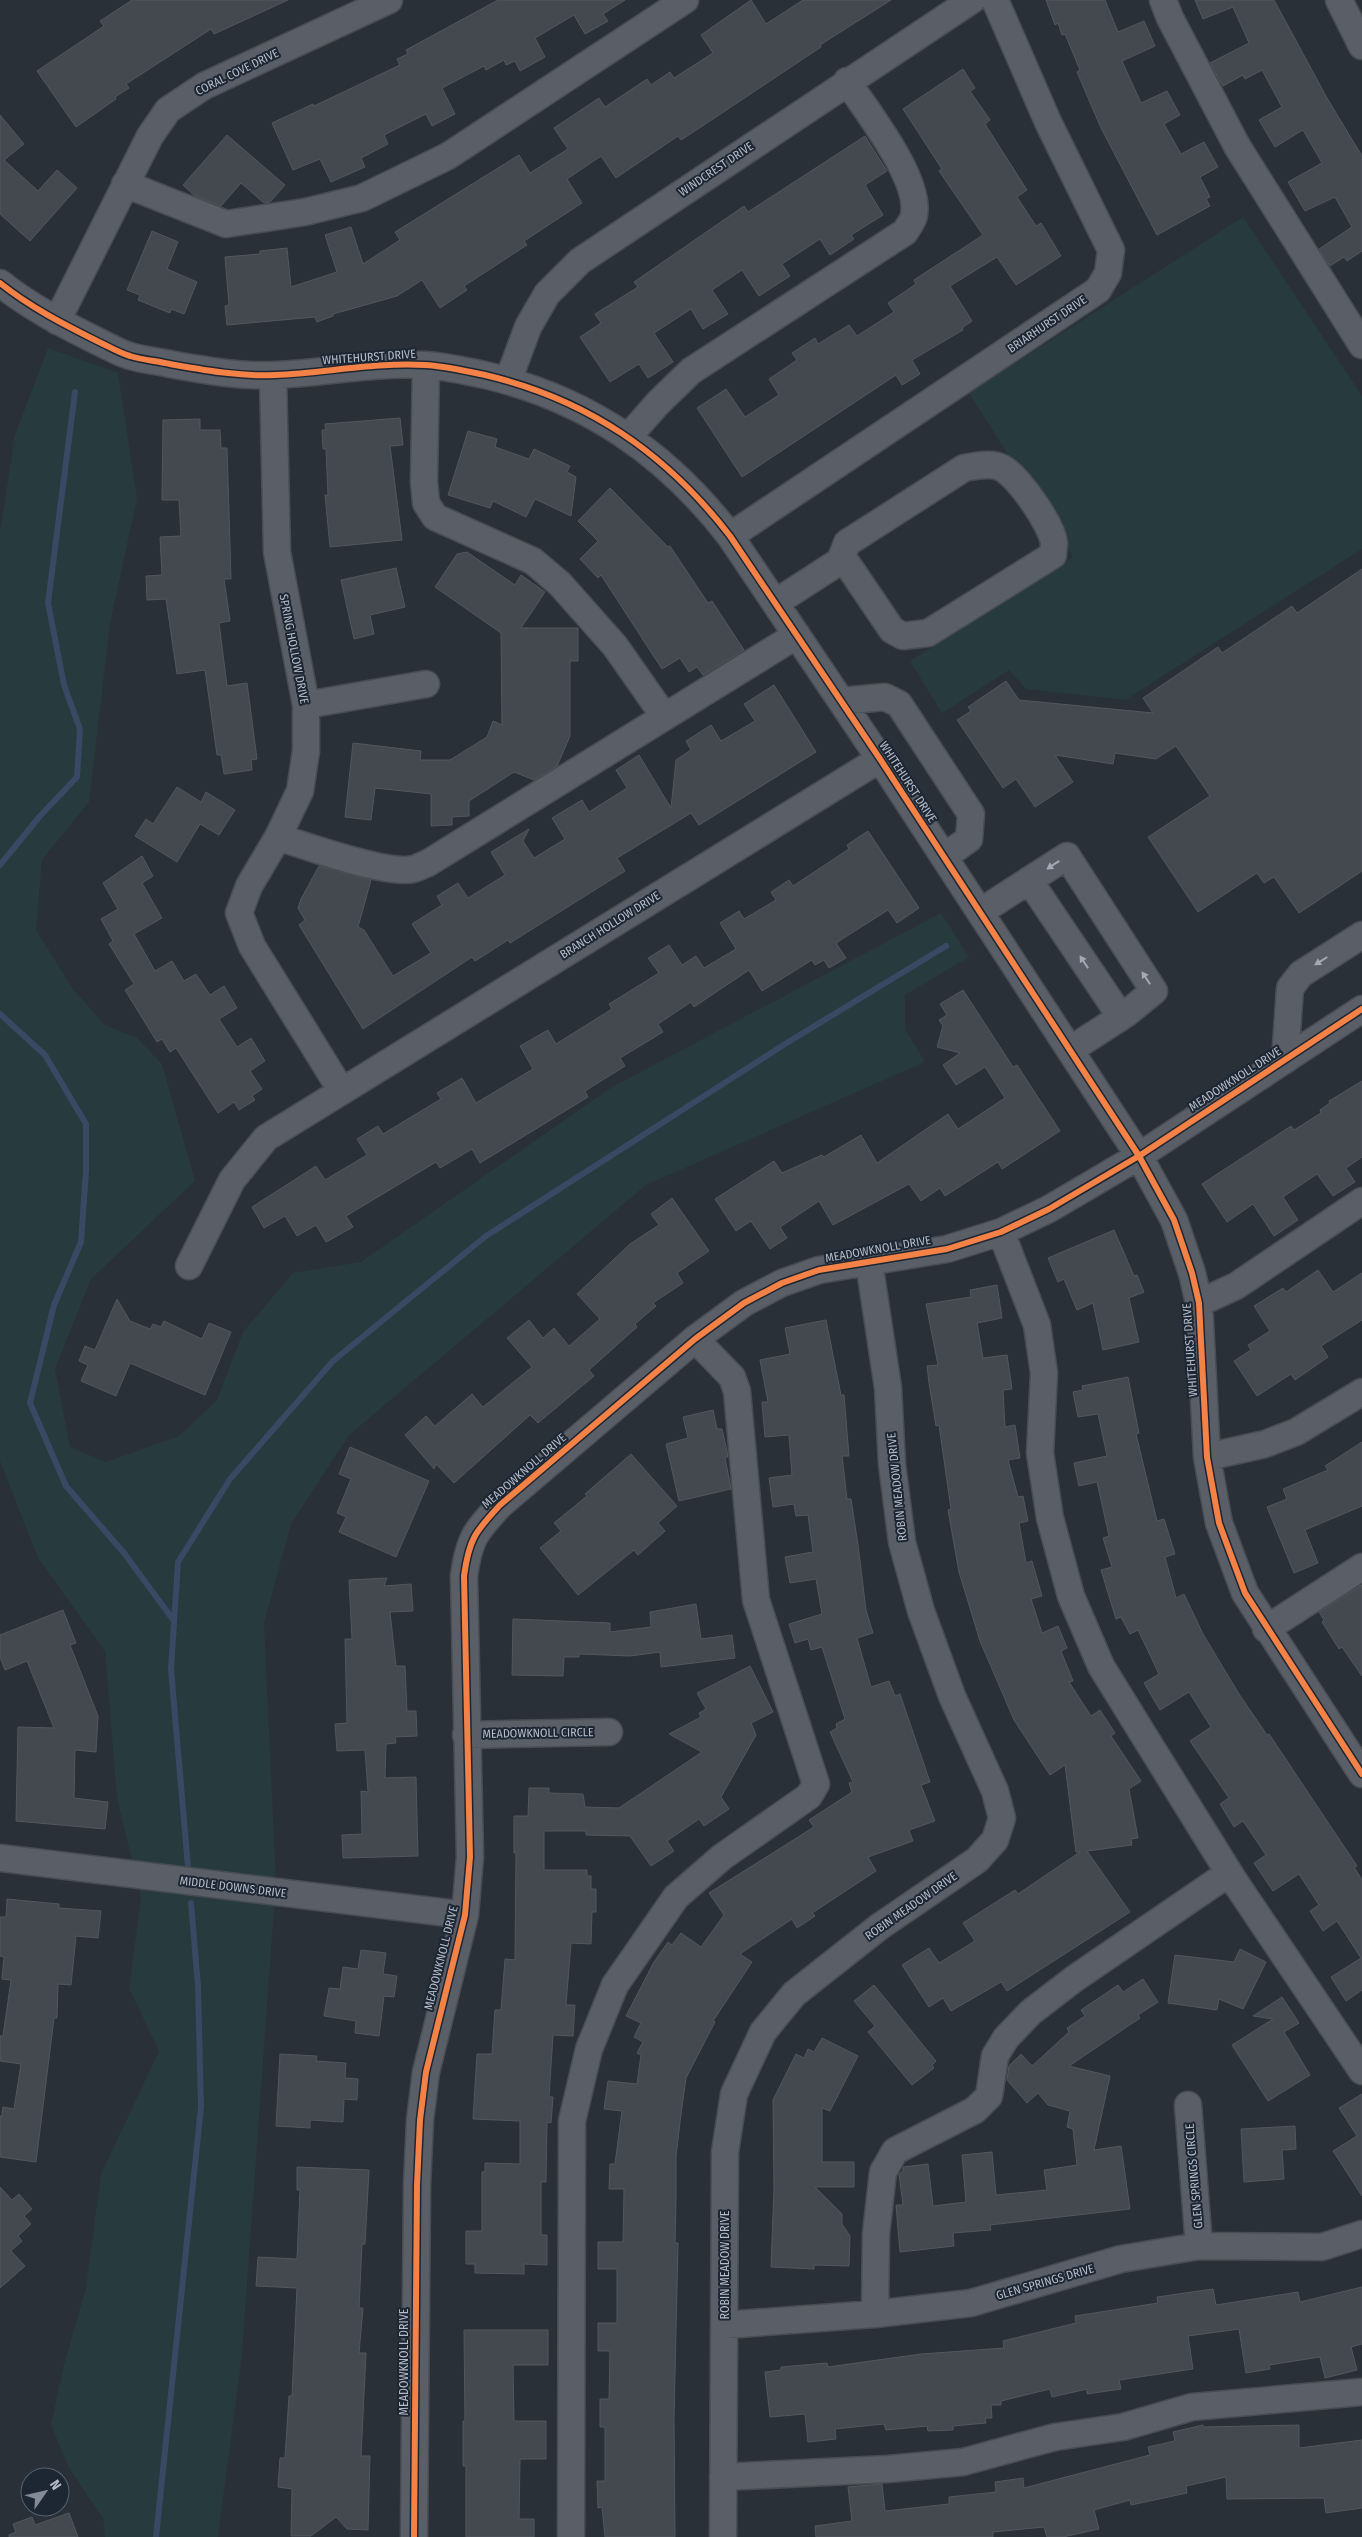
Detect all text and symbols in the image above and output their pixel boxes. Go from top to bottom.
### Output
street label: CORAL COVE DRIVE [193,46,281,98]
street label: WINDCREST DRIVE [676,139,756,199]
street label: BRIARHURST DRIVE [1005,292,1089,356]
street label: WHITEHURST DRIVE [322,347,417,367]
street label: SPRING HOLLOW DRIVE [276,593,312,705]
street label: WHITEHURST DRIVE [877,739,940,825]
one-way arrow [1046,860,1059,870]
street label: BRANCH HOLLOW DRIVE [557,888,663,962]
one-way arrow [1079,955,1089,969]
one-way arrow [1314,956,1327,966]
one-way arrow [1141,971,1151,984]
street label: MEADOWKNOLL DRIVE [1186,1044,1284,1114]
street label: MEADOWKNOLL DRIVE [824,1233,932,1265]
street label: WHITEHURST DRIVE [1180,1302,1200,1397]
street label: MEADOWKNOLL DRIVE [479,1430,569,1511]
street label: ROBIN MEADOW DRIVE [884,1432,910,1542]
street label: MEADOWKNOLL CIRCLE [482,1725,594,1741]
street label: ROBIN MEADOW DRIVE [862,1869,960,1943]
street label: MIDDLE DOWNS DRIVE [179,1874,287,1901]
street label: MEADOWKNOLL DRIVE [421,1904,461,2012]
street label: GLEN SPRINGS CIRCLE [1182,2122,1206,2229]
street label: ROBIN MEADOW DRIVE [718,2210,732,2319]
street label: GLEN SPRINGS DRIVE [994,2261,1096,2303]
street label: MEADOWKNOLL DRIVE [397,2308,411,2415]
north arrow [20,2467,70,2517]
text: N [46,2477,65,2493]

